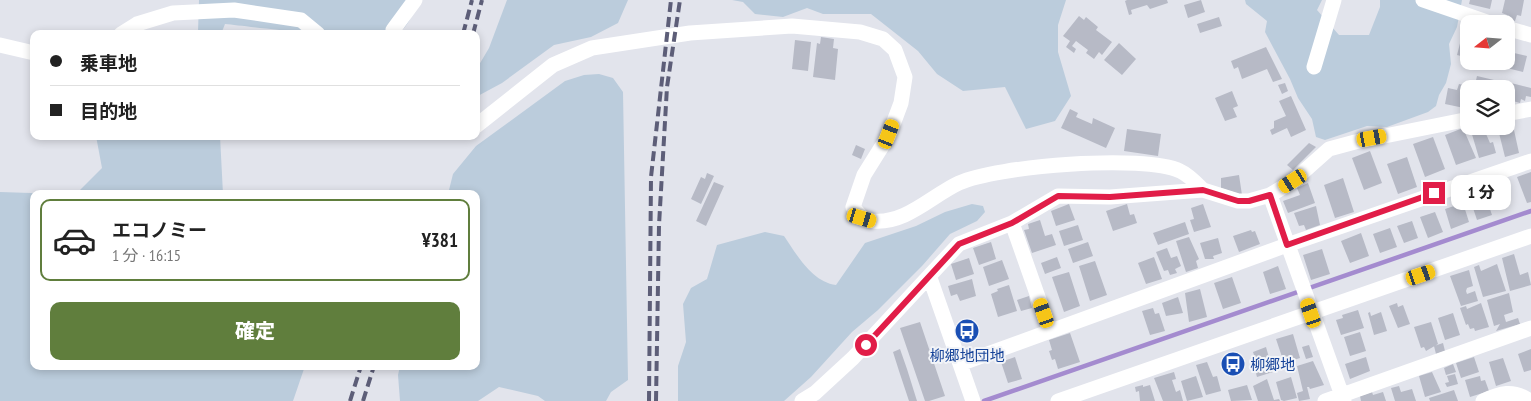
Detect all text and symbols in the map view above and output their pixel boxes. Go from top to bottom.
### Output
north arrow [1460,15,1515,70]
map controls [1460,15,1515,135]
text: 乗車地 [80,51,137,75]
button: layers [1460,80,1515,135]
text: 目的地 [80,99,137,123]
car [876,117,901,151]
car [1355,128,1388,148]
car [1276,167,1309,195]
callout: 1 分 [1452,176,1512,210]
route end [1423,182,1445,204]
text: 1 分 [1468,182,1494,202]
car [845,206,878,230]
icon: car [52,218,97,263]
text: エコノミー [112,218,207,242]
text: ¥381 [422,228,458,252]
text: 1 分 · 16:15 [112,245,181,265]
car [1404,263,1437,287]
car [1032,296,1055,330]
car [1299,296,1322,330]
button: 確定 [50,302,460,360]
bus stop icon: 柳郷地団地 [954,318,980,344]
route start [855,334,877,356]
place label: 柳郷地団地 [929,346,1005,365]
bus stop icon: 柳郷地 [1220,351,1246,377]
place label: 柳郷地 [1250,355,1295,374]

